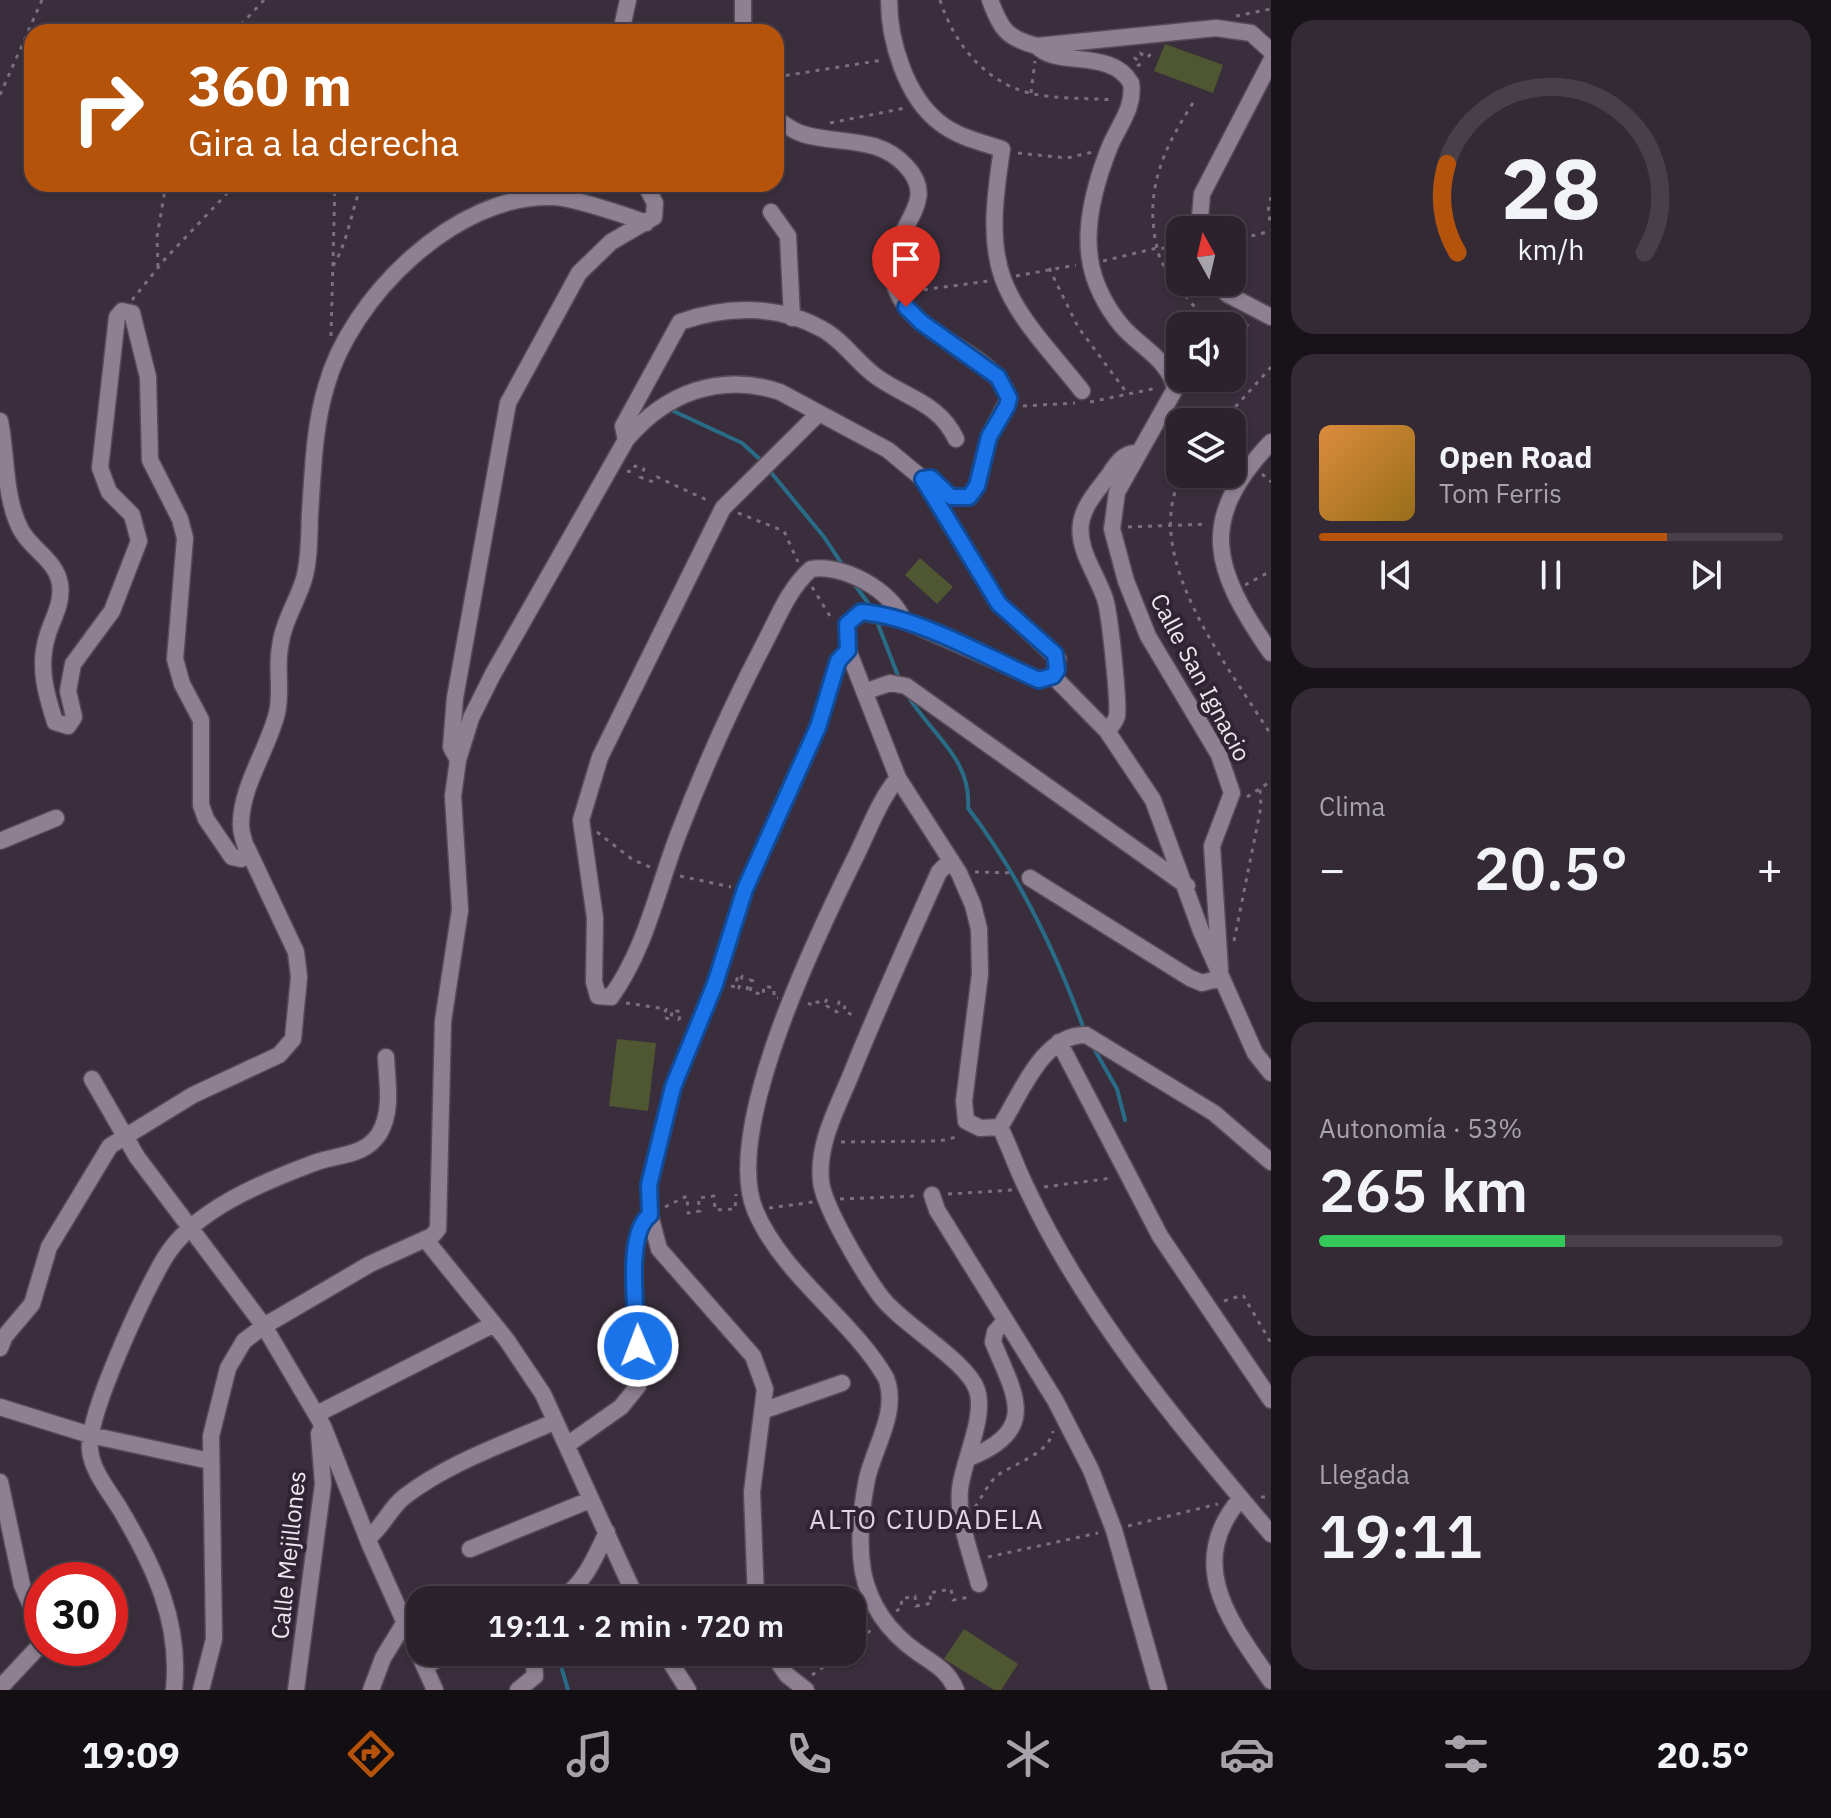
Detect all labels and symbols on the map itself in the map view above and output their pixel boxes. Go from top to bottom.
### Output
north arrow [1166,216,1246,296]
pin [872,225,940,307]
street label: Calle San Ignacio [1143,587,1259,767]
position arrow [596,1304,680,1388]
street label: Calle Mejillones [263,1469,313,1641]
district label: ALTO CIUDADELA [809,1502,1045,1536]
speed limit sign: 30 [24,1562,128,1666]

